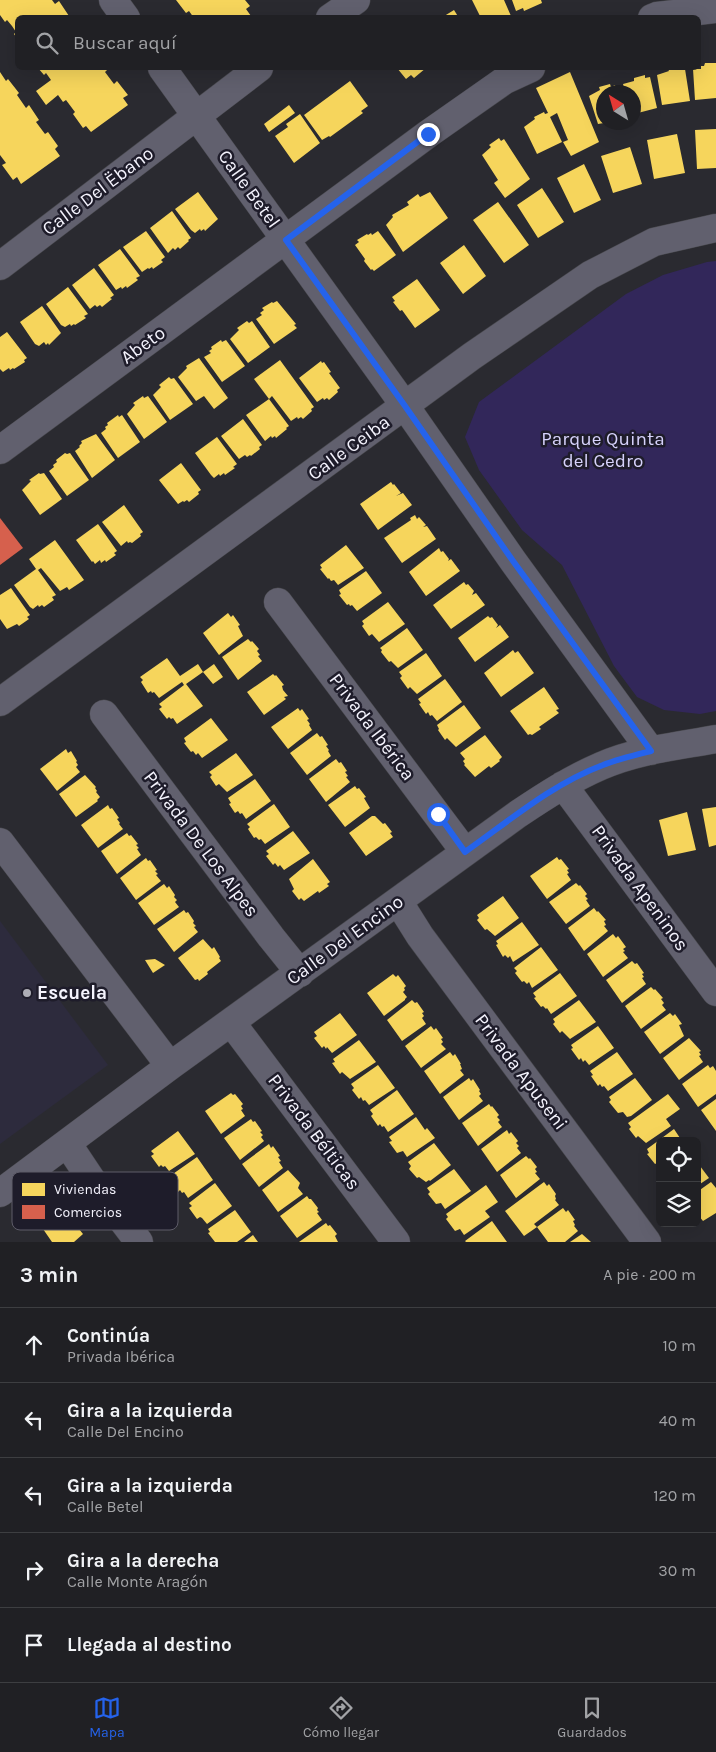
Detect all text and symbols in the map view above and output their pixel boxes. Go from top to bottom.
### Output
search box [15,15,701,70]
icon: search [33,29,61,57]
text: Buscar aquí [73,32,177,54]
north arrow [596,85,641,130]
route end [417,123,440,146]
street label: Calle Del Ëbano [38,142,158,240]
street label: Calle Betel [213,146,285,232]
street label: Abeto [117,322,169,368]
street label: Calle Ceiba [304,411,394,485]
park label: Parque Quinta del Cedro [541,428,665,472]
street label: Privada Ibérica [325,669,419,785]
street label: Privada De Los Alpes [139,767,263,921]
route start [427,803,450,826]
street label: Privada Apeninos [587,821,693,955]
street label: Calle Del Encino [282,890,408,990]
place label: Escuela [37,982,107,1004]
marker: Escuela [21,987,33,999]
street label: Privada Apuseni [470,1010,572,1134]
street label: Privada Bélticas [263,1070,365,1194]
map controls [656,1137,701,1227]
button: locate [656,1137,701,1182]
legend [12,1172,178,1230]
text: Viviendas [54,1181,116,1198]
button: layers [656,1182,701,1227]
text: Comercios [54,1204,122,1221]
text: 3 min [20,1263,78,1287]
text: A pie · 200 m [603,1265,696,1284]
text: Continúa [67,1325,150,1347]
icon: ahead [20,1331,48,1359]
text: 10 m [662,1336,696,1355]
text: Privada Ibérica [67,1347,175,1366]
text: Gira a la izquierda [67,1400,233,1422]
icon: left [20,1406,48,1434]
text: 40 m [659,1411,696,1430]
text: Calle Del Encino [67,1422,184,1441]
text: Gira a la izquierda [67,1475,233,1497]
icon: left [20,1481,48,1509]
text: 120 m [653,1486,696,1505]
text: Calle Betel [67,1497,143,1516]
text: Gira a la derecha [67,1550,219,1572]
icon: right [20,1556,48,1584]
text: 30 m [658,1561,696,1580]
text: Calle Monte Aragón [67,1572,208,1591]
icon: arrive [20,1631,48,1659]
text: Llegada al destino [67,1634,232,1656]
tab: Mapa [89,1694,125,1741]
tab: Cómo llegar [303,1694,379,1741]
tab: Guardados [557,1694,627,1741]

